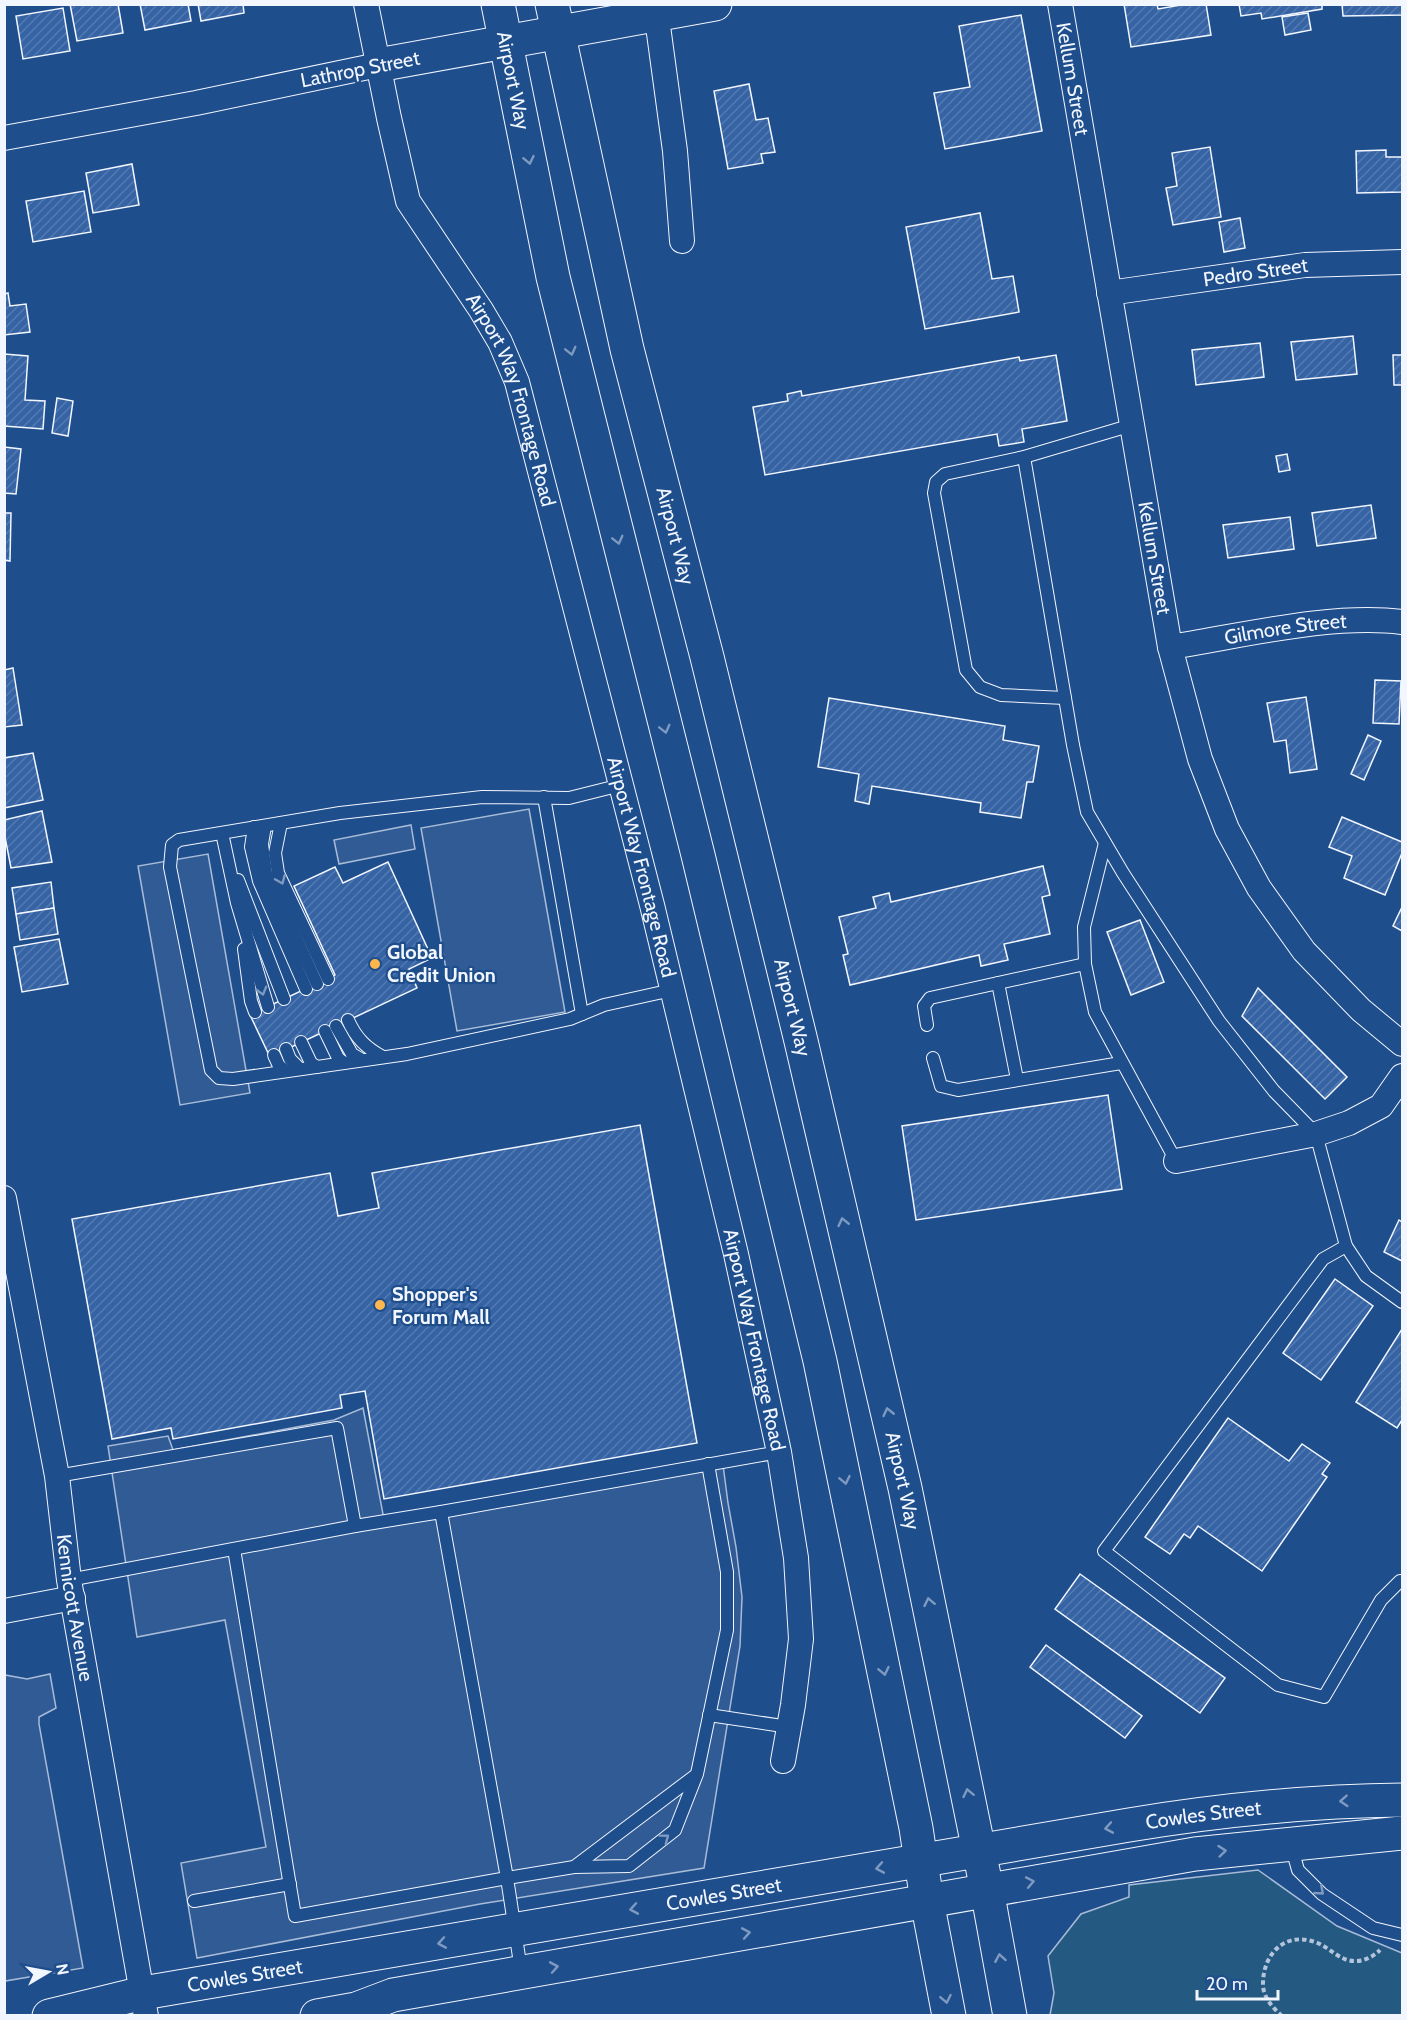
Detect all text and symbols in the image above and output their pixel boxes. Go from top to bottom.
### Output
street label: Kellum Street [1051,21,1094,138]
street label: Airport Way [492,29,535,132]
street label: Lathrop Street [298,46,422,92]
one-way arrow [522,155,535,165]
street label: Pedro Street [1202,253,1310,291]
street label: Airport Way Frontage Road [461,288,561,509]
one-way arrow [563,345,576,355]
street label: Airport Way [651,484,700,587]
street label: Kellum Street [1133,500,1176,617]
one-way arrow [610,535,623,545]
street label: Gilmore Street [1222,609,1348,649]
one-way arrow [657,724,670,734]
street label: Airport Way Frontage Road [602,754,681,980]
one-way arrow [274,874,286,885]
place label: Global Credit Union [387,940,496,987]
street label: Airport Way [769,956,816,1059]
marker: Global Credit Union [368,957,382,971]
one-way arrow [255,985,267,996]
one-way arrow [838,1217,851,1227]
street label: Airport Way Frontage Road [718,1226,790,1453]
place label: Shopper's Forum Mall [392,1282,490,1329]
marker: Shopper's Forum Mall [373,1298,387,1312]
one-way arrow [882,1407,895,1417]
street label: Airport Way [880,1429,925,1532]
one-way arrow [838,1474,851,1484]
street label: Kennicott Avenue [52,1533,99,1683]
one-way arrow [923,1598,936,1608]
one-way arrow [877,1665,890,1675]
one-way arrow [962,1789,975,1799]
one-way arrow [1340,1795,1349,1808]
street label: Cowles Street [1144,1796,1263,1834]
one-way arrow [1104,1821,1114,1834]
one-way arrow [658,1835,669,1846]
one-way arrow [1218,1845,1227,1858]
one-way arrow [875,1861,885,1874]
street label: Cowles Street [664,1872,784,1916]
one-way arrow [1024,1876,1034,1889]
one-way arrow [1314,1884,1325,1895]
one-way arrow [629,1902,639,1915]
one-way arrow [741,1927,751,1940]
one-way arrow [437,1936,447,1949]
north arrow [18,1942,78,2002]
one-way arrow [994,1953,1007,1963]
street label: Cowles Street [185,1954,304,1997]
one-way arrow [549,1961,559,1974]
text: N [52,1962,73,1977]
scale bar [1197,1963,1278,2001]
text: 20 m [1206,1973,1248,1995]
one-way arrow [939,1994,952,2004]

